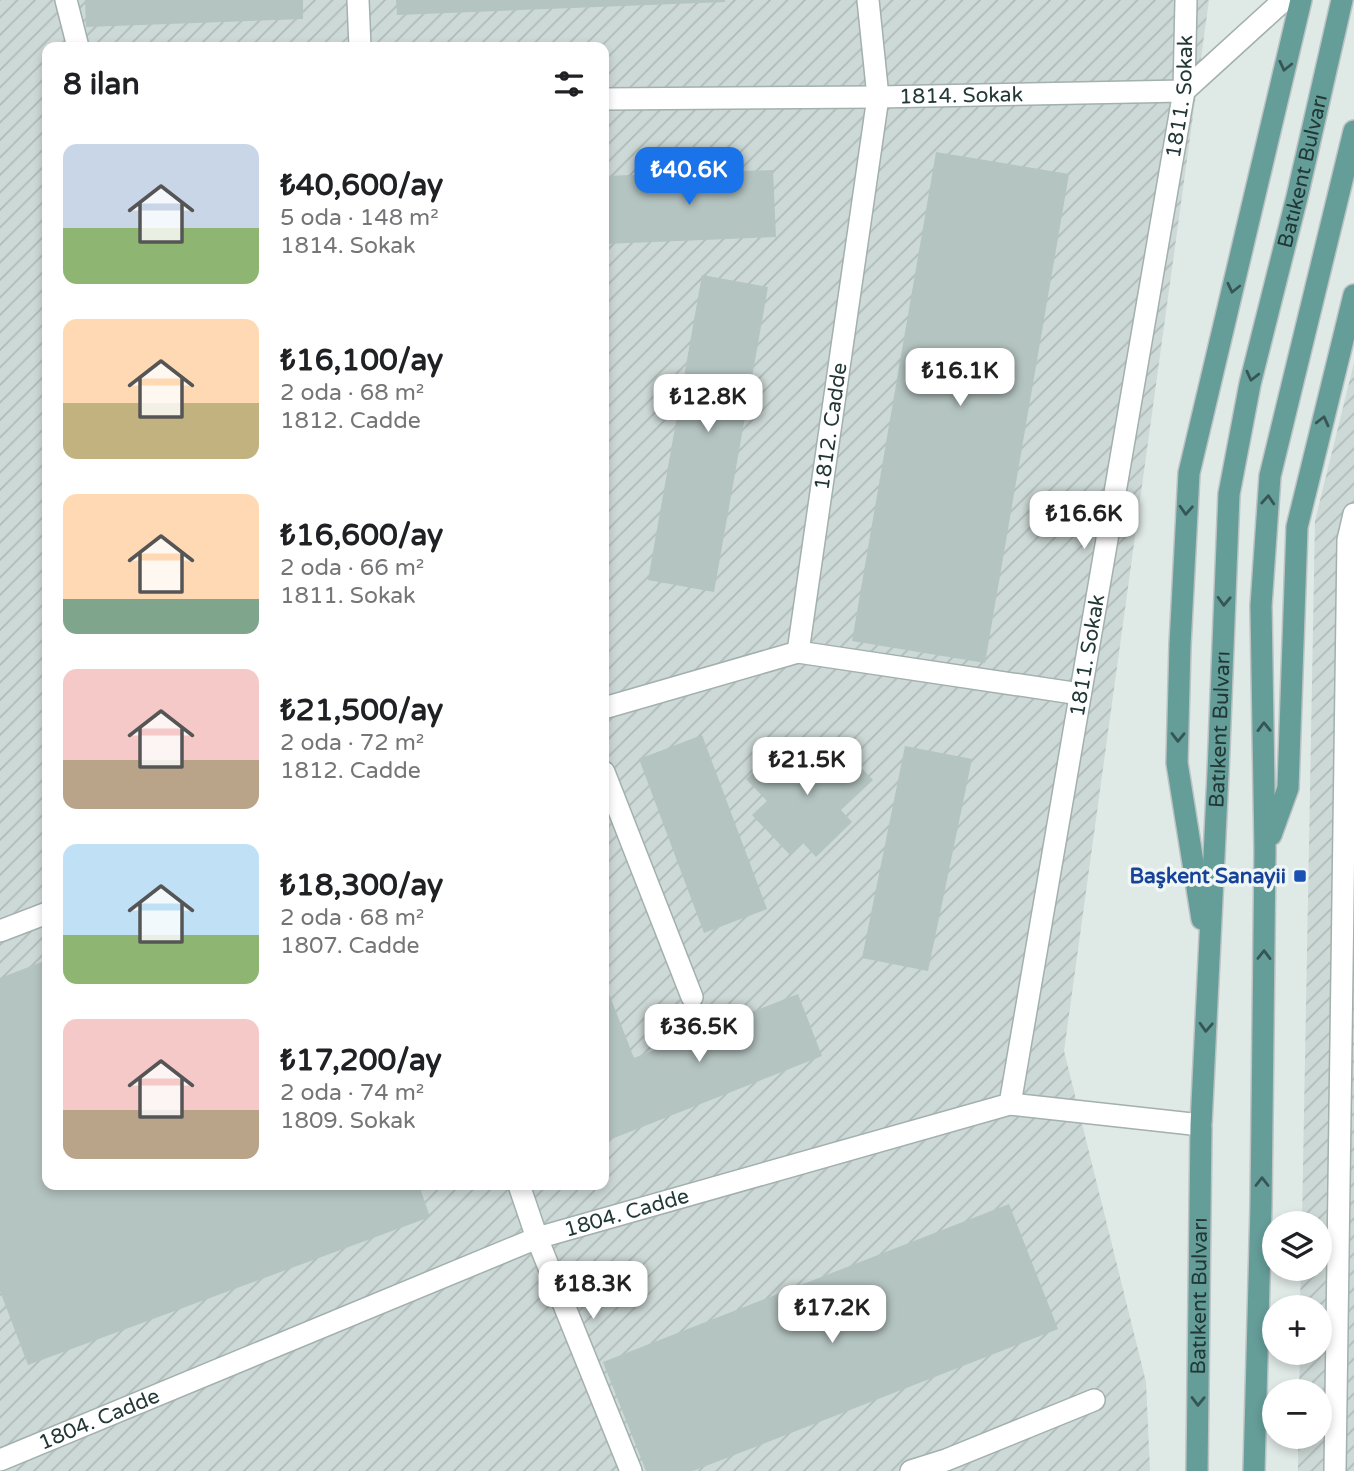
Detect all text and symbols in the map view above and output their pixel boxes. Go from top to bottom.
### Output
street label: 1811. Sokak [1161,35,1198,160]
one-way arrow [1279,60,1293,72]
icon: filters [550,65,588,103]
text: 8 ilan [63,66,140,103]
street label: 1814. Sokak [899,82,1023,110]
street label: Batıkent Bulvarı [1273,92,1333,251]
pin: ₺40.6K [632,148,746,207]
text: ₺40.6K [651,156,727,184]
text: ₺40,600/ay [280,167,443,204]
icon: home [119,172,203,256]
text: 5 oda · 148 m² [280,204,439,232]
text: 1814. Sokak [280,232,416,260]
one-way arrow [1226,282,1241,294]
text: ₺16,100/ay [280,342,443,379]
icon: home [119,347,203,431]
pin: ₺16.1K [903,348,1017,408]
text: ₺16.1K [922,357,998,385]
street label: 1812. Cadde [809,361,853,492]
one-way arrow [1246,370,1260,382]
pin: ₺12.8K [651,374,765,434]
text: 2 oda · 68 m² [280,379,424,407]
text: ₺12.8K [670,383,746,411]
text: 1812. Cadde [280,407,421,435]
one-way arrow [1315,415,1329,427]
pin: ₺16.6K [1027,491,1141,551]
one-way arrow [1261,494,1276,505]
text: ₺16.6K [1046,500,1122,528]
one-way arrow [1179,505,1194,516]
text: ₺16,600/ay [280,517,443,554]
icon: home [119,522,203,606]
text: 2 oda · 66 m² [280,554,424,582]
text: 1811. Sokak [280,582,416,610]
street label: 1811. Sokak [1065,592,1110,719]
one-way arrow [1217,596,1232,607]
street label: Batıkent Bulvarı [1204,650,1236,809]
text: ₺21,500/ay [280,692,443,729]
icon: home [119,697,203,781]
one-way arrow [1256,722,1272,732]
text: 2 oda · 72 m² [280,729,424,757]
one-way arrow [1170,732,1185,743]
pin: ₺21.5K [750,738,864,797]
text: ₺21.5K [769,746,845,774]
text: 1812. Cadde [280,757,421,785]
place label: Başkent Sanayii [1130,864,1286,889]
text: ₺18,300/ay [280,867,443,904]
marker: Başkent Sanayii [1292,868,1308,884]
icon: home [119,872,203,956]
text: 2 oda · 68 m² [280,904,424,932]
text: 1807. Cadde [280,932,420,960]
one-way arrow [1256,949,1271,960]
pin: ₺36.5K [642,1004,756,1064]
text: ₺36.5K [661,1013,737,1041]
one-way arrow [1198,1022,1213,1033]
text: ₺17,200/ay [280,1042,442,1079]
icon: home [119,1047,203,1131]
text: 2 oda · 74 m² [280,1079,424,1107]
text: 1809. Sokak [280,1107,416,1135]
one-way arrow [1254,1177,1269,1188]
street label: 1804. Cadde [561,1184,692,1243]
map controls [1262,1211,1332,1449]
button: layers [1262,1211,1332,1281]
street label: Batıkent Bulvarı [1186,1217,1213,1375]
pin: ₺18.3K [536,1262,650,1321]
text: ₺18.3K [555,1270,631,1298]
pin: ₺17.2K [775,1286,889,1345]
text: ₺17.2K [794,1294,870,1322]
button: + [1262,1295,1332,1365]
button: − [1262,1379,1332,1449]
street label: 1804. Cadde [35,1383,163,1456]
one-way arrow [1190,1396,1205,1407]

